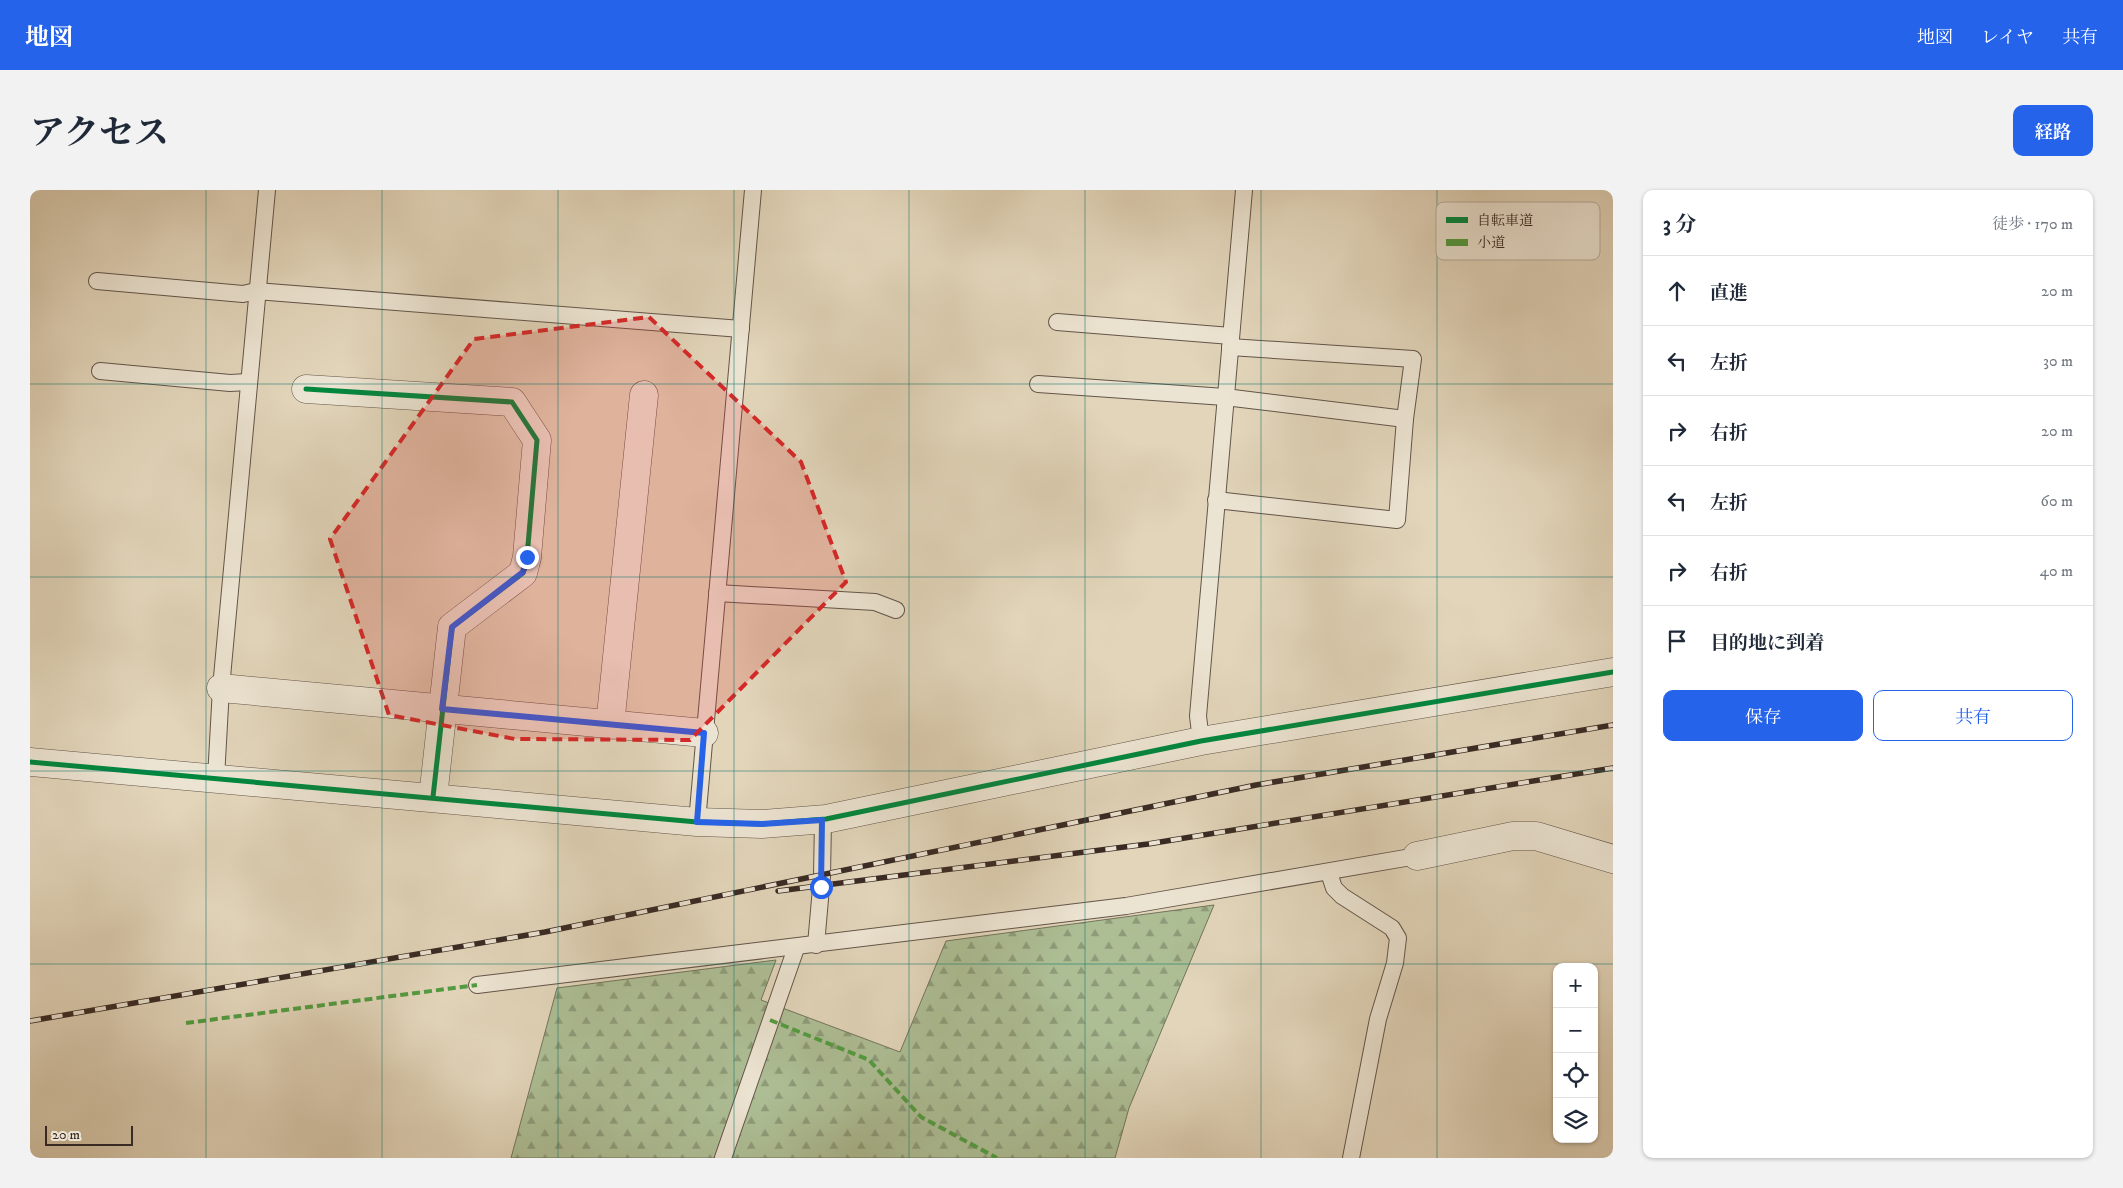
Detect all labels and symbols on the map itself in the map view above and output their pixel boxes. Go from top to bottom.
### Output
legend [1436,202,1600,260]
text: 自転車道 [1477,212,1533,230]
text: 小道 [1477,234,1505,252]
route end [516,546,539,569]
route start [810,876,833,899]
scale bar [45,1123,132,1146]

